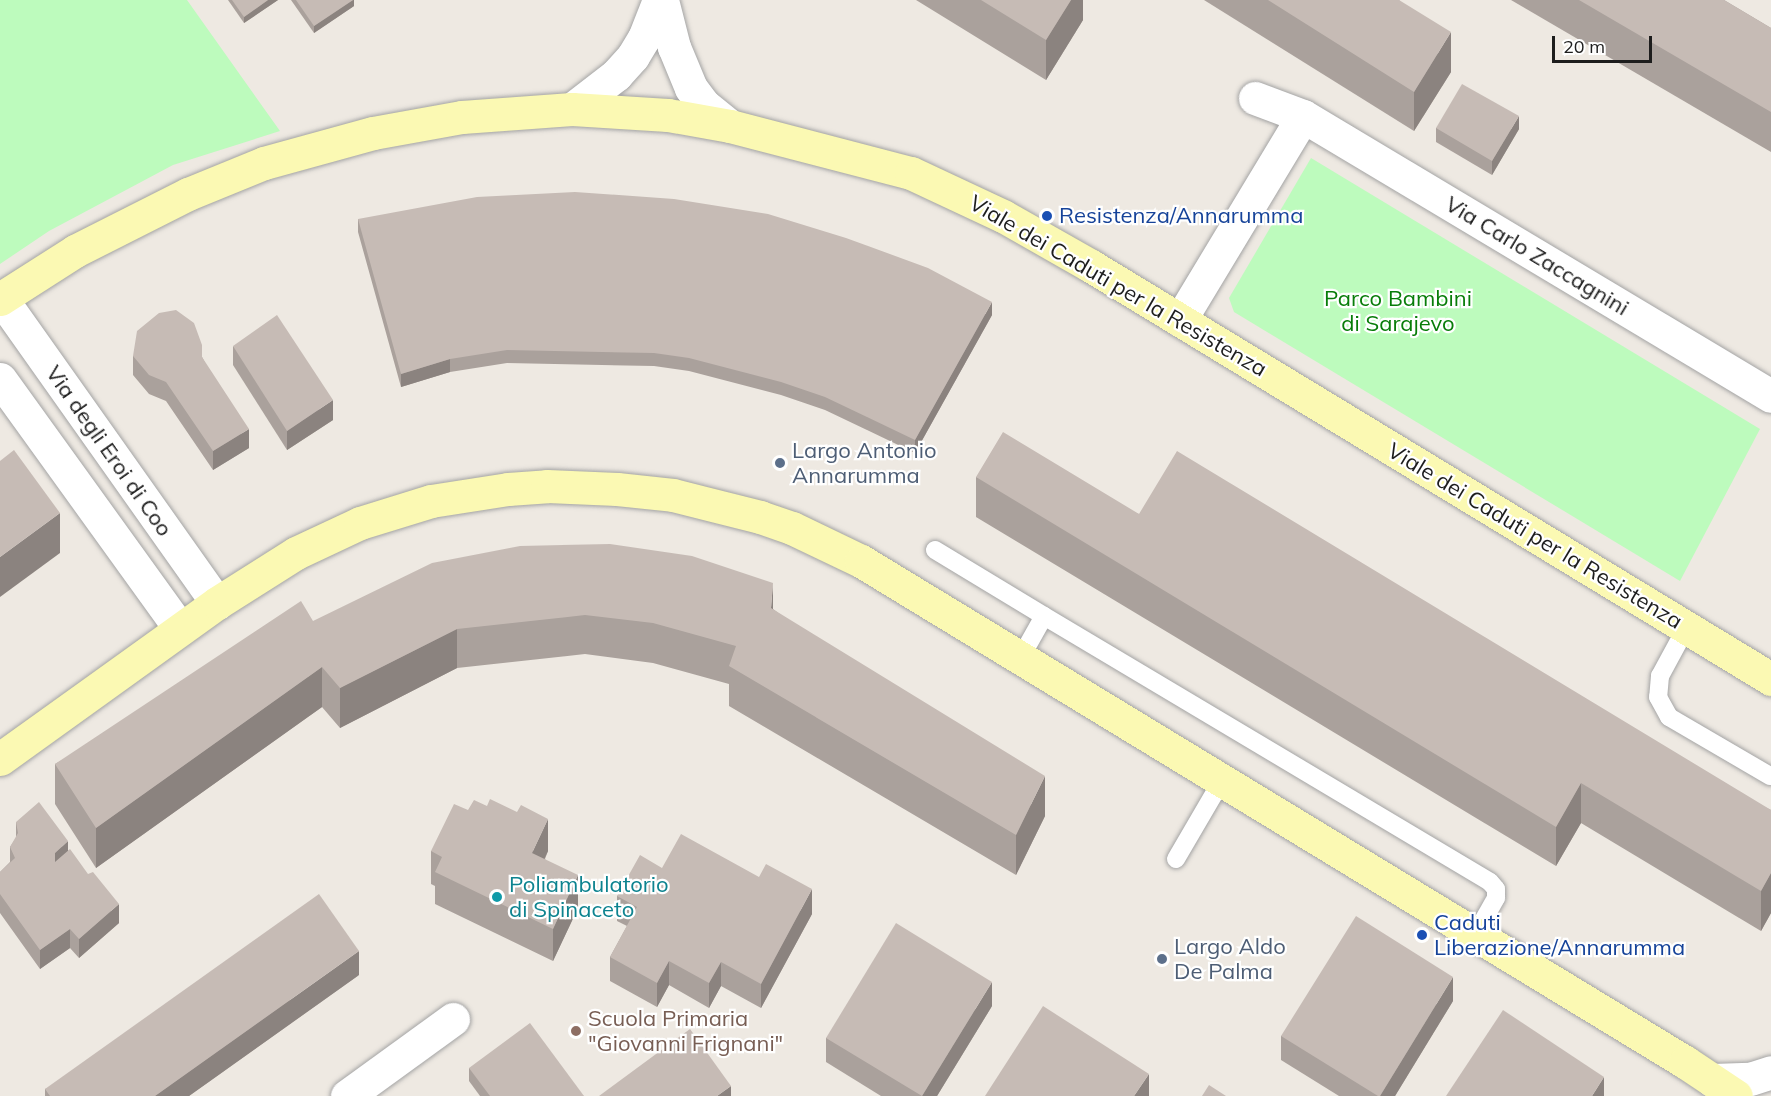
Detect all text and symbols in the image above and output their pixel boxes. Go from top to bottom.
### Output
scale bar [1555,24,1656,62]
text: 20 m [1563,35,1605,58]
street label: Viale dei Caduti per la Resistenza [964,190,1272,382]
street label: Via Carlo Zaccagnini [1441,191,1633,321]
place label: Resistenza/Annarumma [1059,203,1303,229]
marker: Resistenza/Annarumma [1040,209,1054,223]
park label: Parco Bambini di Sarajevo [1324,285,1472,336]
street label: Via degli Eroi di Coo [40,361,178,541]
place label: Largo Antonio Annarumma [792,437,937,488]
street label: Viale dei Caduti per la Resistenza [1383,437,1687,635]
marker: Largo Antonio Annarumma [773,456,787,470]
place label: Poliambulatorio di Spinaceto [509,871,669,922]
marker: Poliambulatorio di Spinaceto [490,890,504,904]
place label: Caduti Liberazione/Annarumma [1434,909,1685,960]
marker: Caduti Liberazione/Annarumma [1415,928,1429,942]
place label: Largo Aldo De Palma [1174,933,1286,984]
marker: Largo Aldo De Palma [1155,952,1169,966]
place label: Scuola Primaria "Giovanni Frignani" [588,1005,783,1056]
marker: Scuola Primaria "Giovanni Frignani" [569,1024,583,1038]

